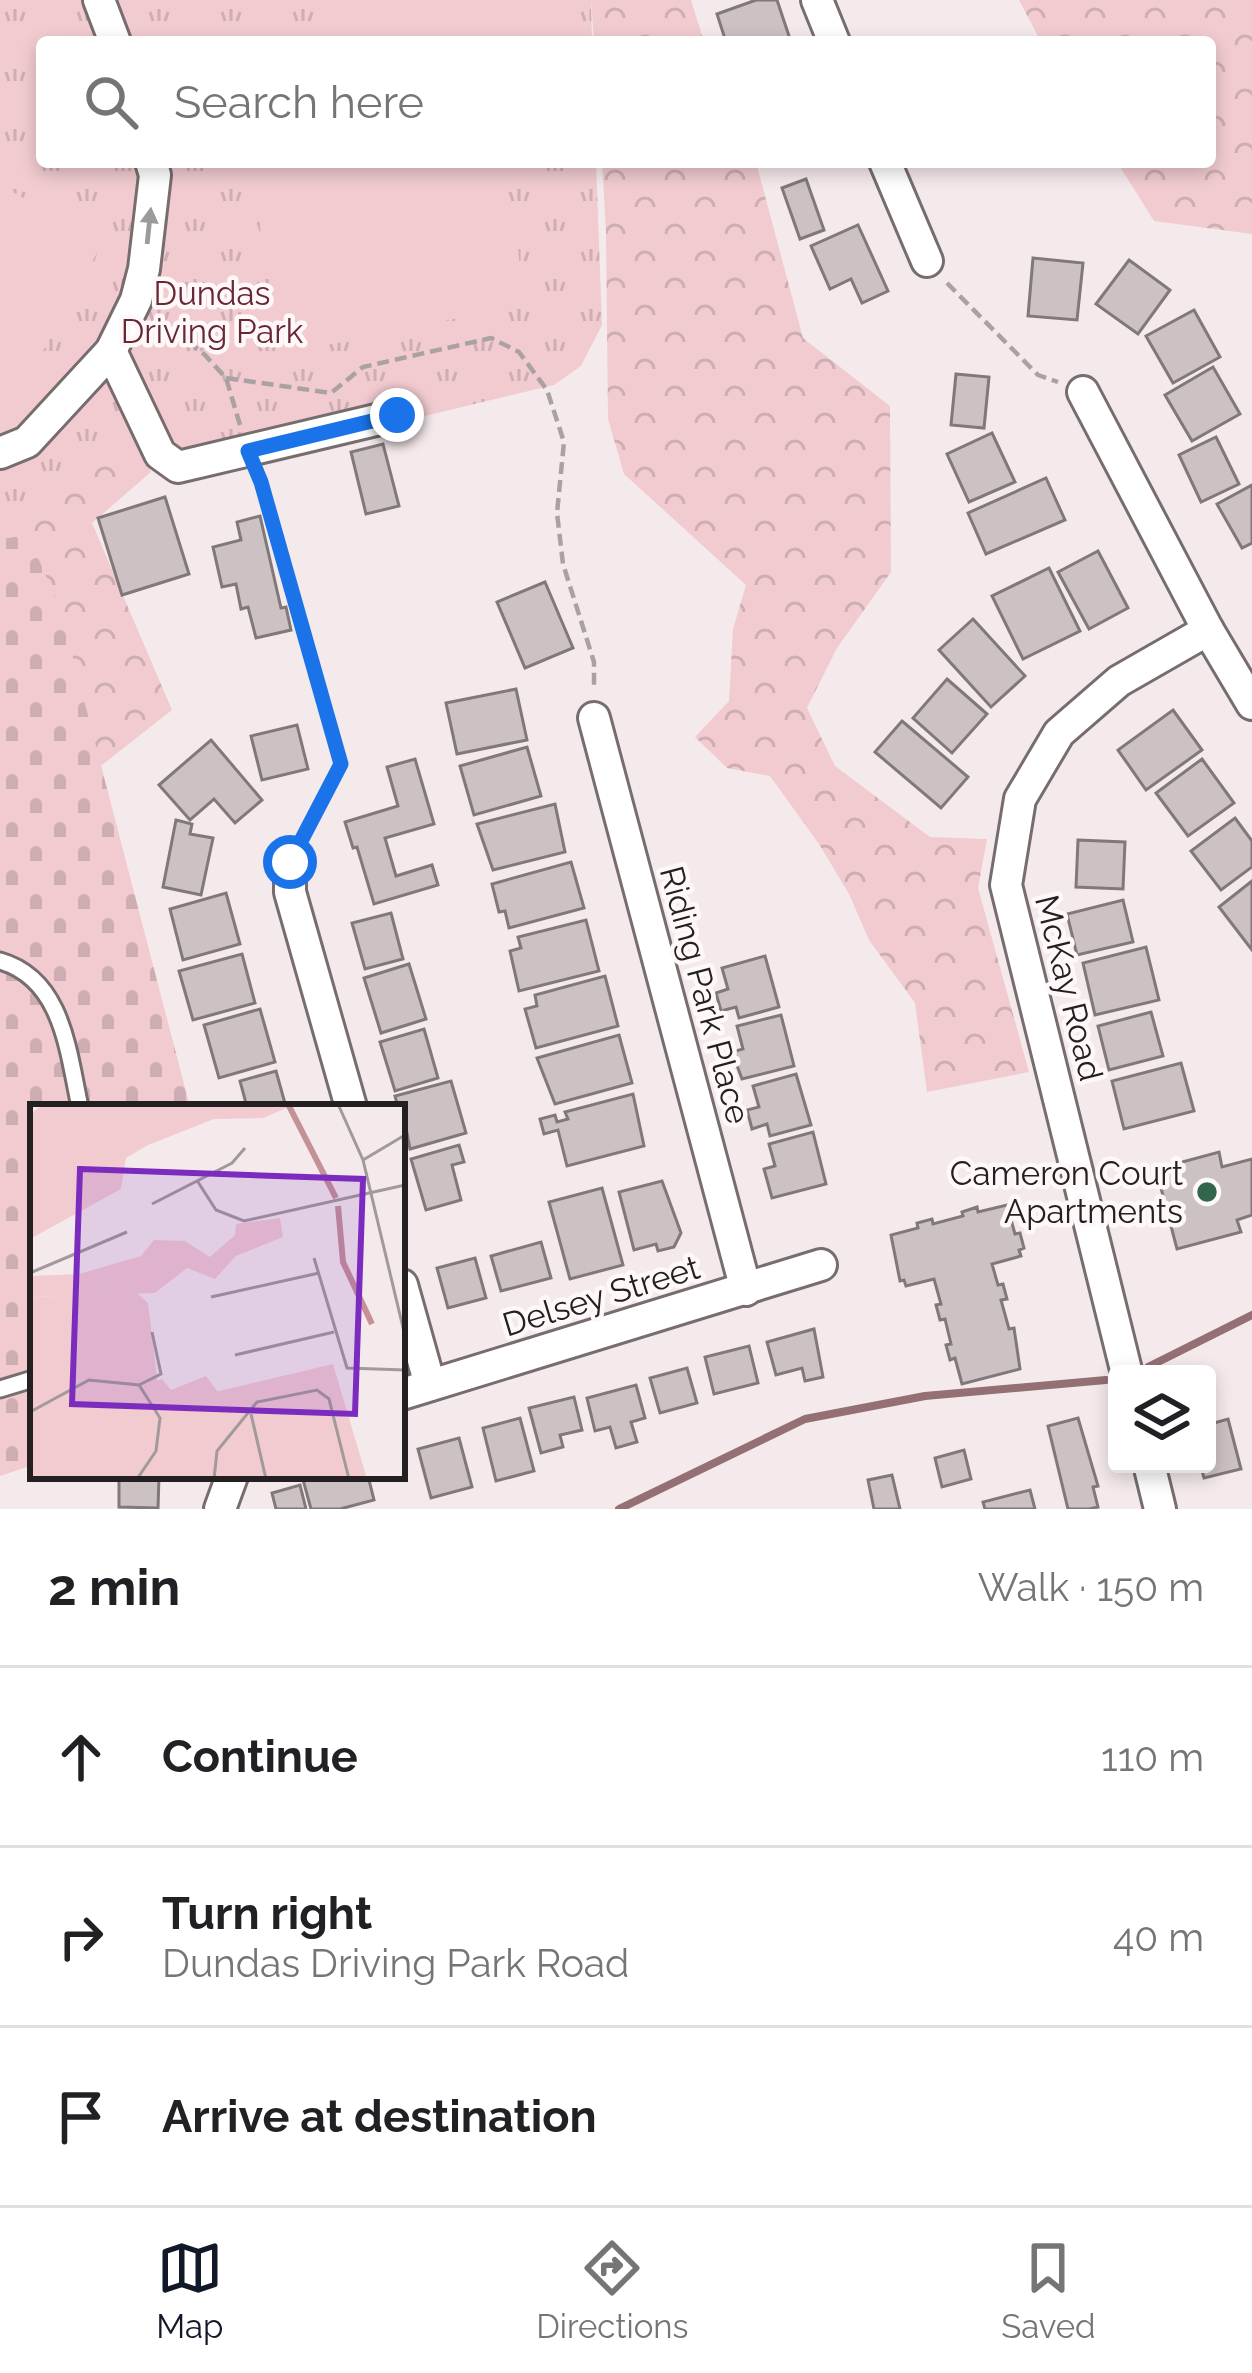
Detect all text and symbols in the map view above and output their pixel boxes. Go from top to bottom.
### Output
search box [36,36,1216,168]
icon: search [78,69,144,135]
text: Search here [174,76,424,129]
one-way arrow [140,207,159,244]
park label: Dundas Driving Park [121,274,304,351]
route end [370,388,424,442]
route start [263,835,317,889]
street label: Riding Park Place [652,862,758,1128]
street label: McKay Road [1027,891,1111,1085]
inset map [30,1104,405,1479]
place label: Cameron Court Apartments [950,1154,1183,1231]
marker: Cameron Court Apartments [1194,1179,1220,1205]
street label: Delsey Street [498,1248,704,1344]
map controls [1108,1365,1216,1473]
button: layers [1108,1365,1216,1473]
text: 2 min [48,1557,180,1617]
text: Walk · 150 m [978,1564,1204,1610]
icon: ahead [48,1724,114,1790]
text: Continue [162,1730,358,1783]
text: 110 m [1101,1734,1204,1780]
text: Turn right [162,1887,372,1940]
icon: right [48,1904,114,1970]
text: 40 m [1113,1914,1204,1960]
text: Dundas Driving Park Road [162,1940,629,1986]
icon: arrive [48,2084,114,2150]
text: Arrive at destination [162,2090,597,2143]
tab: Map [156,2235,223,2346]
tab: Directions [536,2235,689,2346]
tab: Saved [1001,2235,1096,2346]

